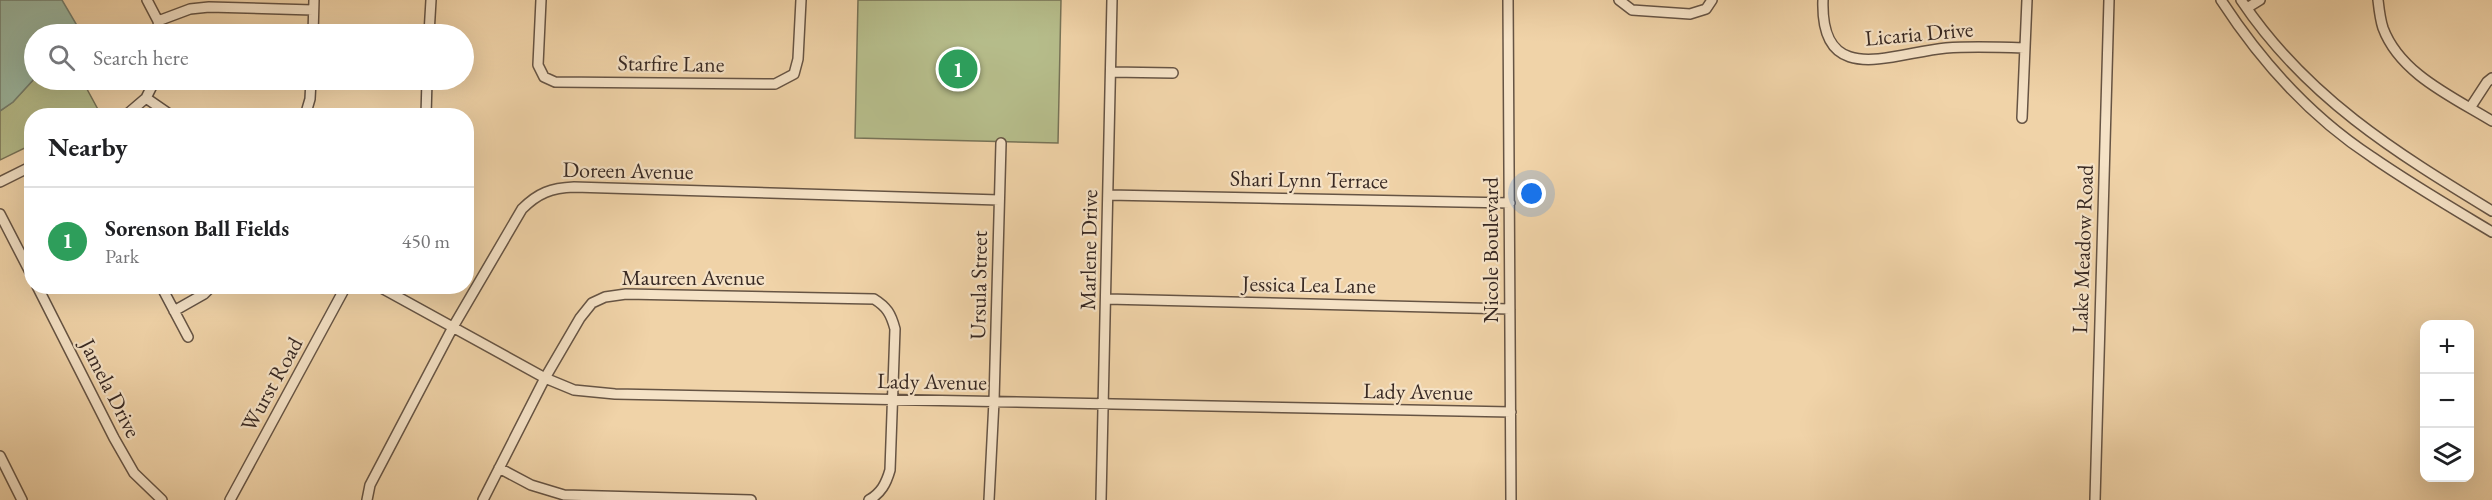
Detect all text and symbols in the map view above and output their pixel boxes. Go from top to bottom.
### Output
street label: Licaria Drive [1864,14,1975,53]
search box [24,24,474,90]
icon: search [45,41,78,74]
text: Search here [93,43,188,72]
pin: 1 [938,46,978,92]
street label: Starfire Lane [617,48,725,79]
text: Nearby [48,130,128,164]
street label: Doreen Avenue [562,155,694,186]
street label: Lake Meadow Road [2065,163,2100,334]
street label: Shari Lynn Terrace [1230,164,1389,195]
street label: Nicole Boulevard [1476,176,1505,323]
your location [1517,179,1546,208]
street label: Marlene Drive [1073,189,1104,311]
text: Sorenson Ball Fields [105,214,289,243]
text: 1 [62,228,73,254]
text: 450 m [402,228,450,254]
street label: Ursula Street [963,230,994,340]
text: Park [105,243,139,269]
street label: Maureen Avenue [621,263,765,292]
street label: Jessica Lea Lane [1240,269,1377,300]
map controls [2420,320,2474,482]
button: + [2420,320,2474,374]
street label: Wurst Road [234,331,310,437]
street label: Jamela Drive [72,332,148,443]
street label: Lady Avenue [877,366,988,397]
button: − [2420,374,2474,428]
street label: Lady Avenue [1363,376,1474,407]
button: layers [2420,428,2474,482]

